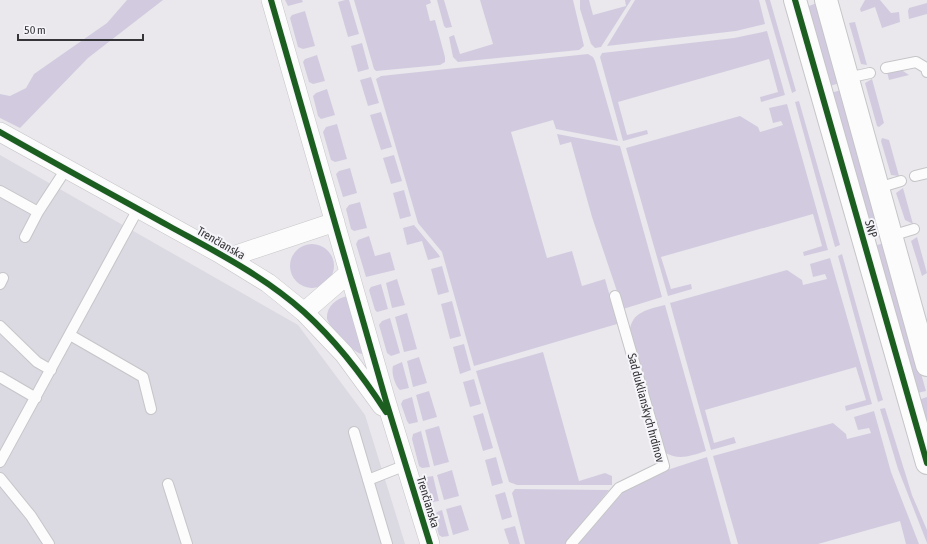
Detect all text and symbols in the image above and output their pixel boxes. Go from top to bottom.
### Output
scale bar [18,16,143,42]
text: 50 m [24,23,46,37]
street label: SNP [862,218,880,240]
street label: Trenčianska [195,224,247,262]
street label: Sad duklianskych hrdinov [625,352,667,464]
street label: Trenčianska [414,475,442,529]

